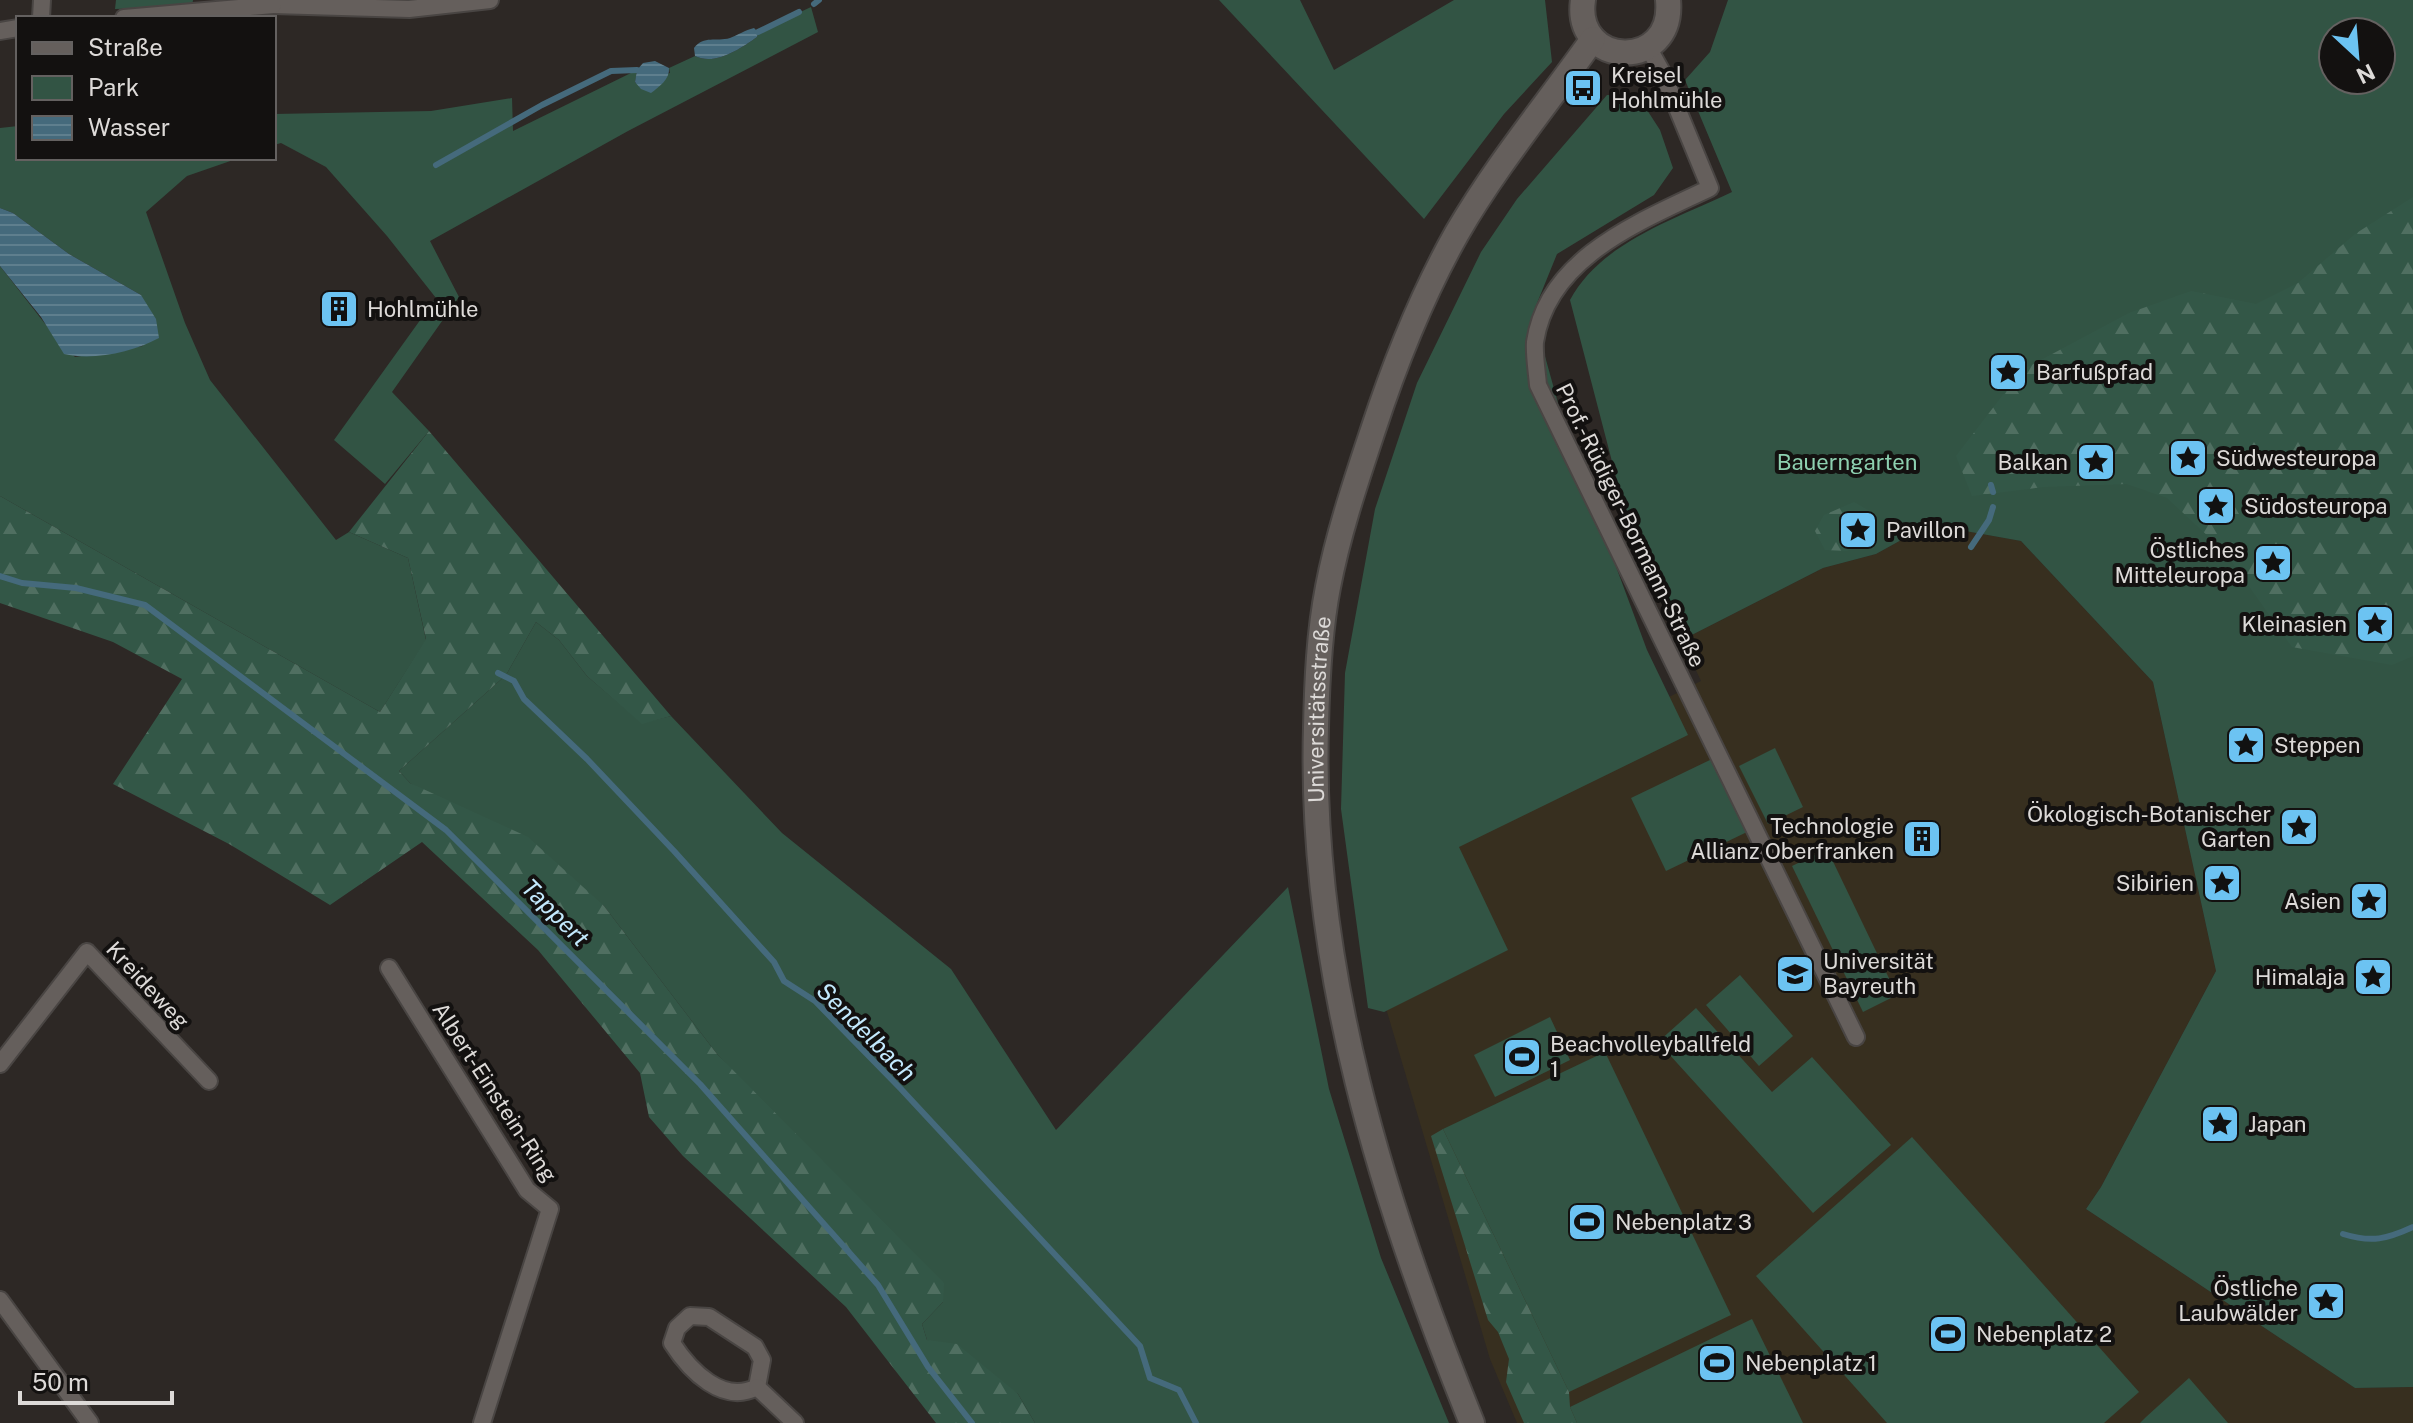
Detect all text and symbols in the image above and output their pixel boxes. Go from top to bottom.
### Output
legend [16,16,276,160]
north arrow [2317,16,2397,96]
text: Straße [88,33,163,61]
text: N [2352,59,2379,89]
place label: Kreisel Hohlmühle [1611,62,1723,113]
bus stop icon: Kreisel Hohlmühle [1562,67,1604,109]
text: Park [88,73,139,101]
text: Wasser [88,113,170,141]
building icon: Hohlmühle [318,288,360,330]
place label: Hohlmühle [367,296,479,322]
place icon: Barfußpfad [1987,351,2029,393]
place label: Barfußpfad [2036,359,2153,385]
street label: Prof.-Rüdiger-Bormann-Straße [1551,379,1711,671]
place icon: Südwesteuropa [2167,437,2209,479]
place icon: Balkan [2075,441,2117,483]
place label: Südwesteuropa [2216,445,2376,471]
park label: Bauerngarten [1777,449,1917,475]
place label: Balkan [1998,449,2068,475]
place icon: Südosteuropa [2195,485,2237,527]
place label: Südosteuropa [2244,493,2387,519]
place icon: Pavillon [1837,509,1879,551]
place label: Pavillon [1886,517,1966,543]
place label: Östliches Mitteleuropa [2114,536,2245,588]
place icon: Östliches Mitteleuropa [2252,542,2294,584]
place icon: Kleinasien [2354,603,2396,645]
place label: Kleinasien [2241,611,2347,637]
street label: Universitätsstraße [1303,615,1336,804]
place icon: Steppen [2225,724,2267,766]
place label: Steppen [2274,732,2360,758]
place label: Ökologisch-Botanischer Garten [2027,800,2271,852]
place icon: Ökologisch-Botanischer Garten [2278,806,2320,848]
place label: Technologie Allianz Oberfranken [1690,813,1894,864]
building icon: Technologie Allianz Oberfranken [1901,818,1943,860]
place icon: Sibirien [2201,862,2243,904]
place label: Sibirien [2116,870,2194,896]
water label: Tappert [516,873,595,952]
place icon: Asien [2348,880,2390,922]
place label: Asien [2284,888,2341,914]
street label: Kreideweg [101,936,195,1034]
place label: Universität Bayreuth [1823,948,1934,999]
school or university icon: Universität Bayreuth [1774,953,1816,995]
place icon: Himalaja [2352,956,2394,998]
place label: Himalaja [2255,964,2345,990]
water label: Sendelbach [811,976,922,1087]
street label: Albert-Einstein-Ring [427,997,563,1187]
place label: Beachvolleyballfeld 1 [1550,1031,1751,1082]
sports icon: Beachvolleyballfeld 1 [1501,1036,1543,1078]
place icon: Japan [2199,1103,2241,1145]
place label: Japan [2248,1111,2307,1137]
sports icon: Nebenplatz 3 [1566,1201,1608,1243]
place label: Nebenplatz 3 [1615,1209,1752,1235]
place label: Östliche Laubwälder [2178,1274,2298,1326]
place icon: Östliche Laubwälder [2305,1280,2347,1322]
sports icon: Nebenplatz 2 [1927,1313,1969,1355]
place label: Nebenplatz 2 [1976,1321,2112,1347]
sports icon: Nebenplatz 1 [1696,1342,1738,1384]
place label: Nebenplatz 1 [1745,1350,1877,1376]
scale bar [20,1355,172,1405]
text: 50 m [32,1368,89,1396]

